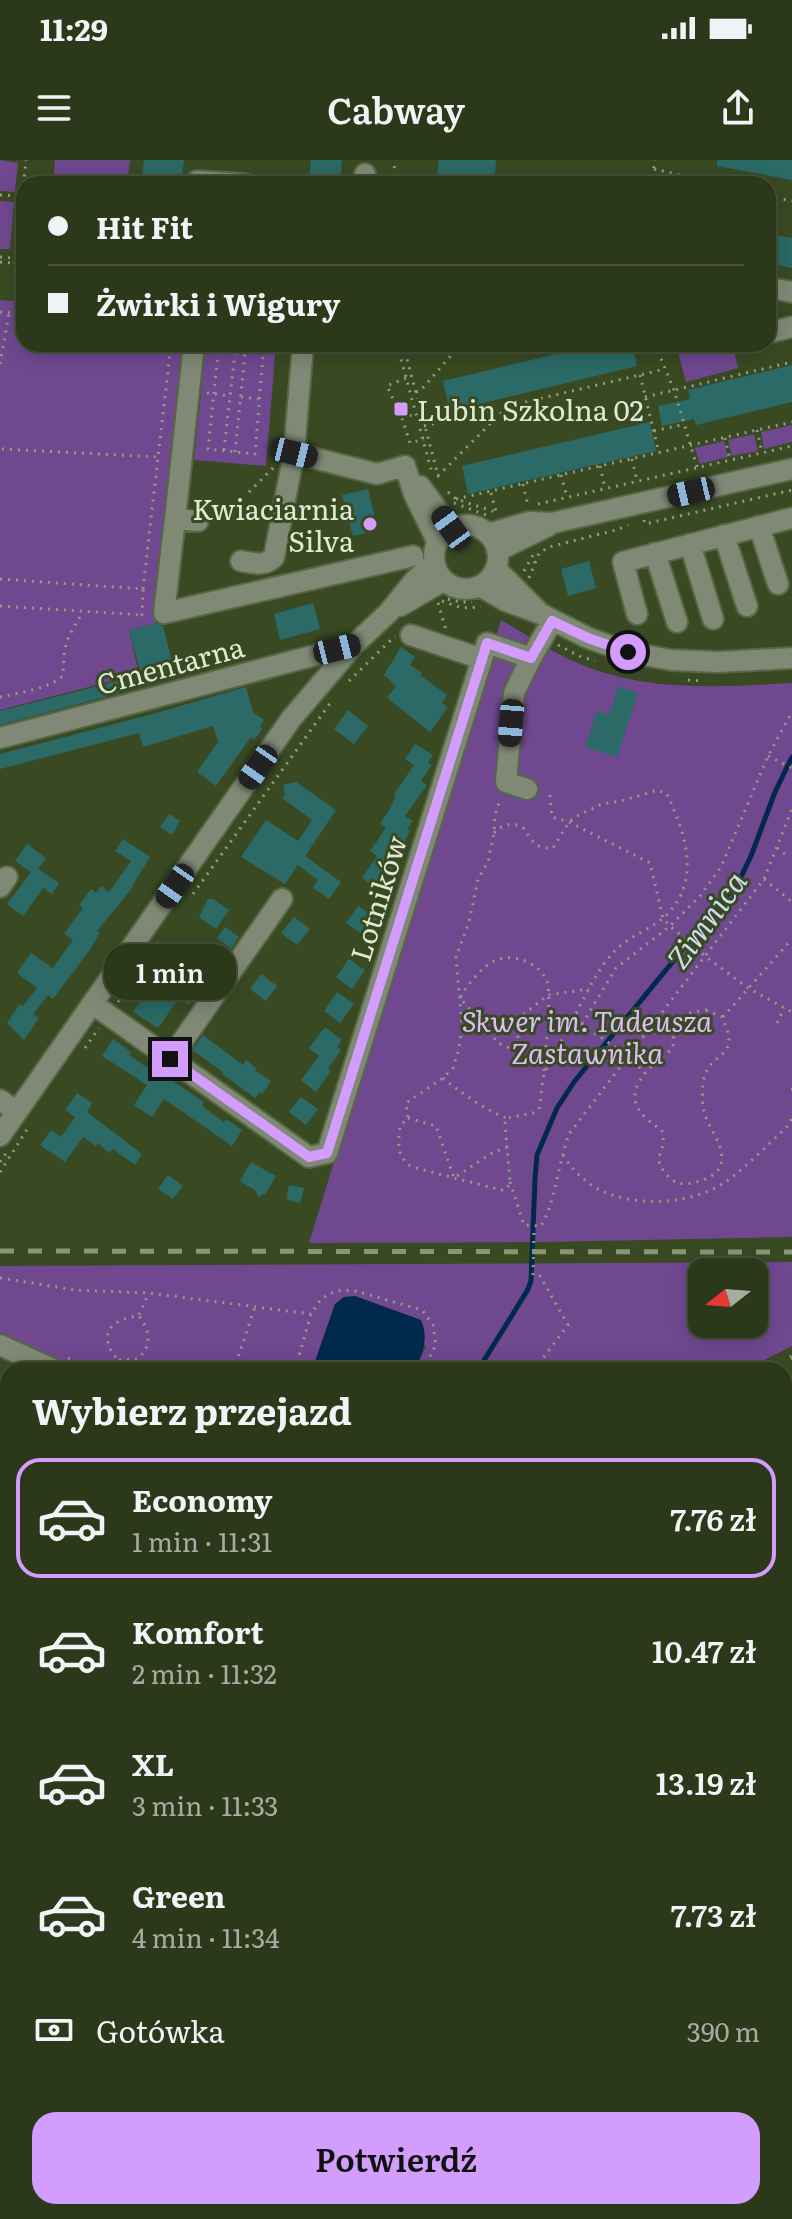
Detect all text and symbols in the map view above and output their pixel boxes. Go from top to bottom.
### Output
text: 11:29 [40,6,108,50]
text: Cabway [327,82,465,135]
icon: menu [32,86,76,130]
icon: share [716,86,760,130]
text: Hit Fit [96,204,193,248]
text: Żwirki i Wigury [96,281,340,325]
place label: Lubin Szkolna 02 [417,388,644,430]
marker: Lubin Szkolna 02 [392,400,410,418]
car [268,436,320,470]
car [665,475,717,509]
place label: Kwiaciarnia Silva [192,487,354,561]
car [427,502,475,554]
marker: Kwiaciarnia Silva [361,515,379,533]
street label: Cmentarna [92,624,248,704]
car [311,632,363,666]
route start [610,634,646,670]
car [497,698,525,748]
car [234,740,282,794]
street label: Lotników [338,830,416,966]
car [151,859,199,913]
water label: Zimnica [654,861,756,977]
callout: 1 min [104,943,236,999]
text: 1 min [136,952,204,991]
park label: Skwer im. Tadeusza Zastawnika [462,999,712,1073]
route end [152,1041,188,1077]
north arrow [688,1258,768,1338]
map controls [688,1258,768,1338]
text: Wybierz przejazd [32,1383,352,1436]
text: Economy [132,1477,272,1521]
icon: car [36,1482,108,1554]
text: 7.76 zł [670,1496,756,1540]
text: 1 min · 11:31 [132,1521,272,1560]
text: Komfort [132,1609,264,1653]
icon: car [36,1614,108,1686]
text: 10.47 zł [652,1628,756,1672]
text: 2 min · 11:32 [132,1653,277,1692]
text: XL [132,1741,174,1785]
icon: car [36,1746,108,1818]
text: 13.19 zł [656,1760,756,1804]
text: 3 min · 11:33 [132,1785,278,1824]
text: Green [132,1873,225,1917]
icon: car [36,1878,108,1950]
text: 7.73 zł [671,1892,756,1936]
text: 4 min · 11:34 [132,1917,280,1956]
icon: cash [32,2008,76,2052]
text: Gotówka [96,2008,225,2052]
text: 390 m [687,2011,760,2050]
button: Potwierdź [32,2112,760,2204]

